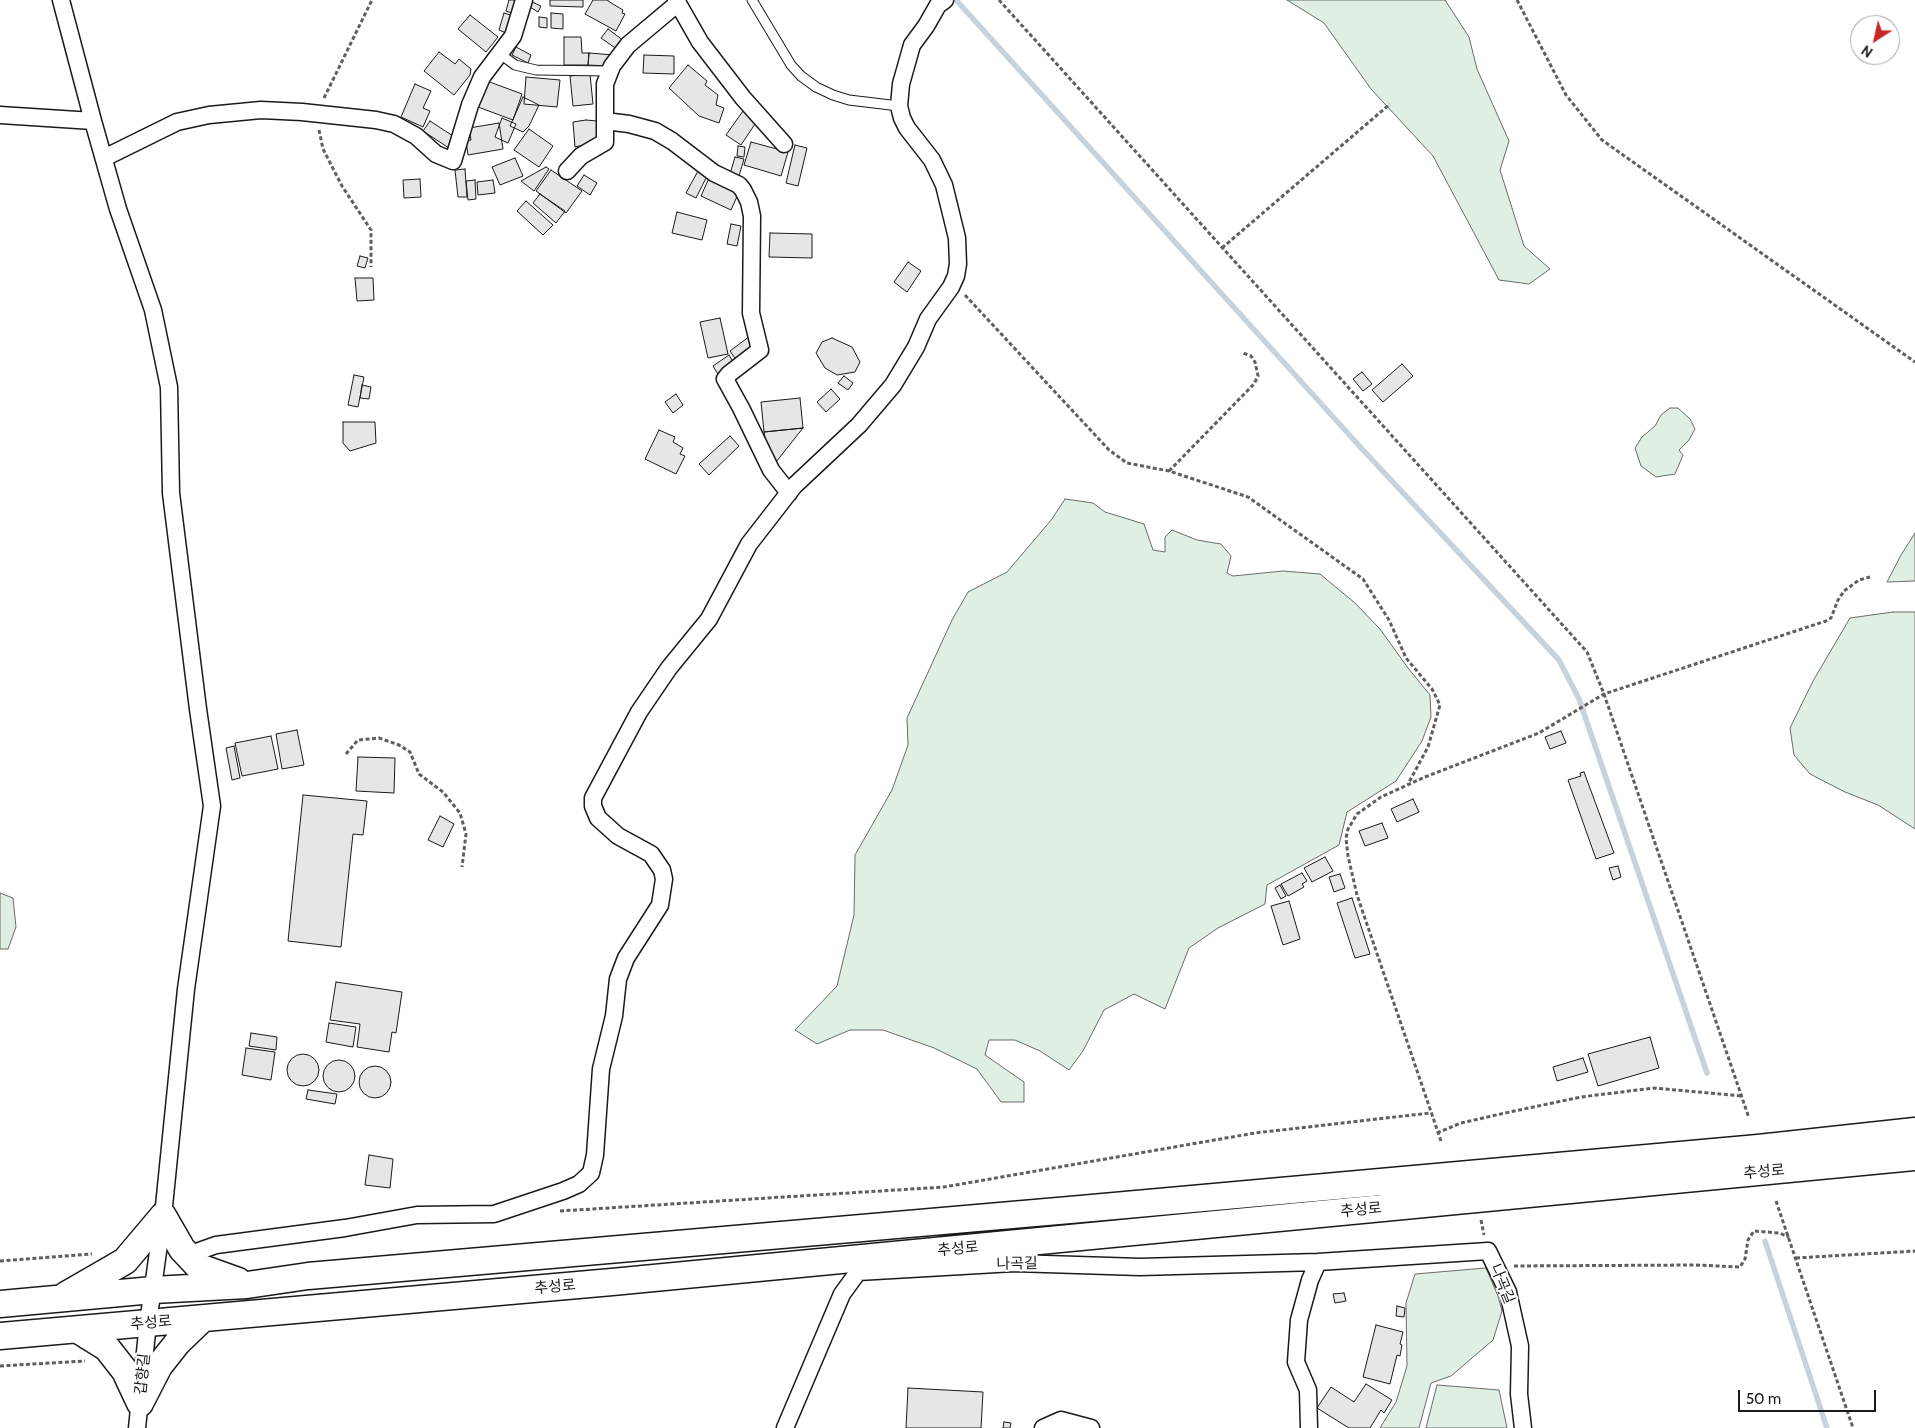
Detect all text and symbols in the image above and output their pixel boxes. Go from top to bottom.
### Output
north arrow [1850,15,1900,65]
text: N [1858,41,1876,62]
street label: 추성로 [1743,1161,1785,1183]
street label: 추성로 [1340,1199,1382,1221]
street label: 추성로 [937,1238,979,1260]
street label: 나곡길 [996,1255,1038,1273]
street label: 나곡길 [1486,1261,1518,1307]
street label: 추성로 [534,1276,576,1298]
street label: 추성로 [130,1312,172,1334]
street label: 갑향길 [132,1352,154,1396]
scale bar [1740,1380,1878,1412]
text: 50 m [1746,1390,1781,1408]

